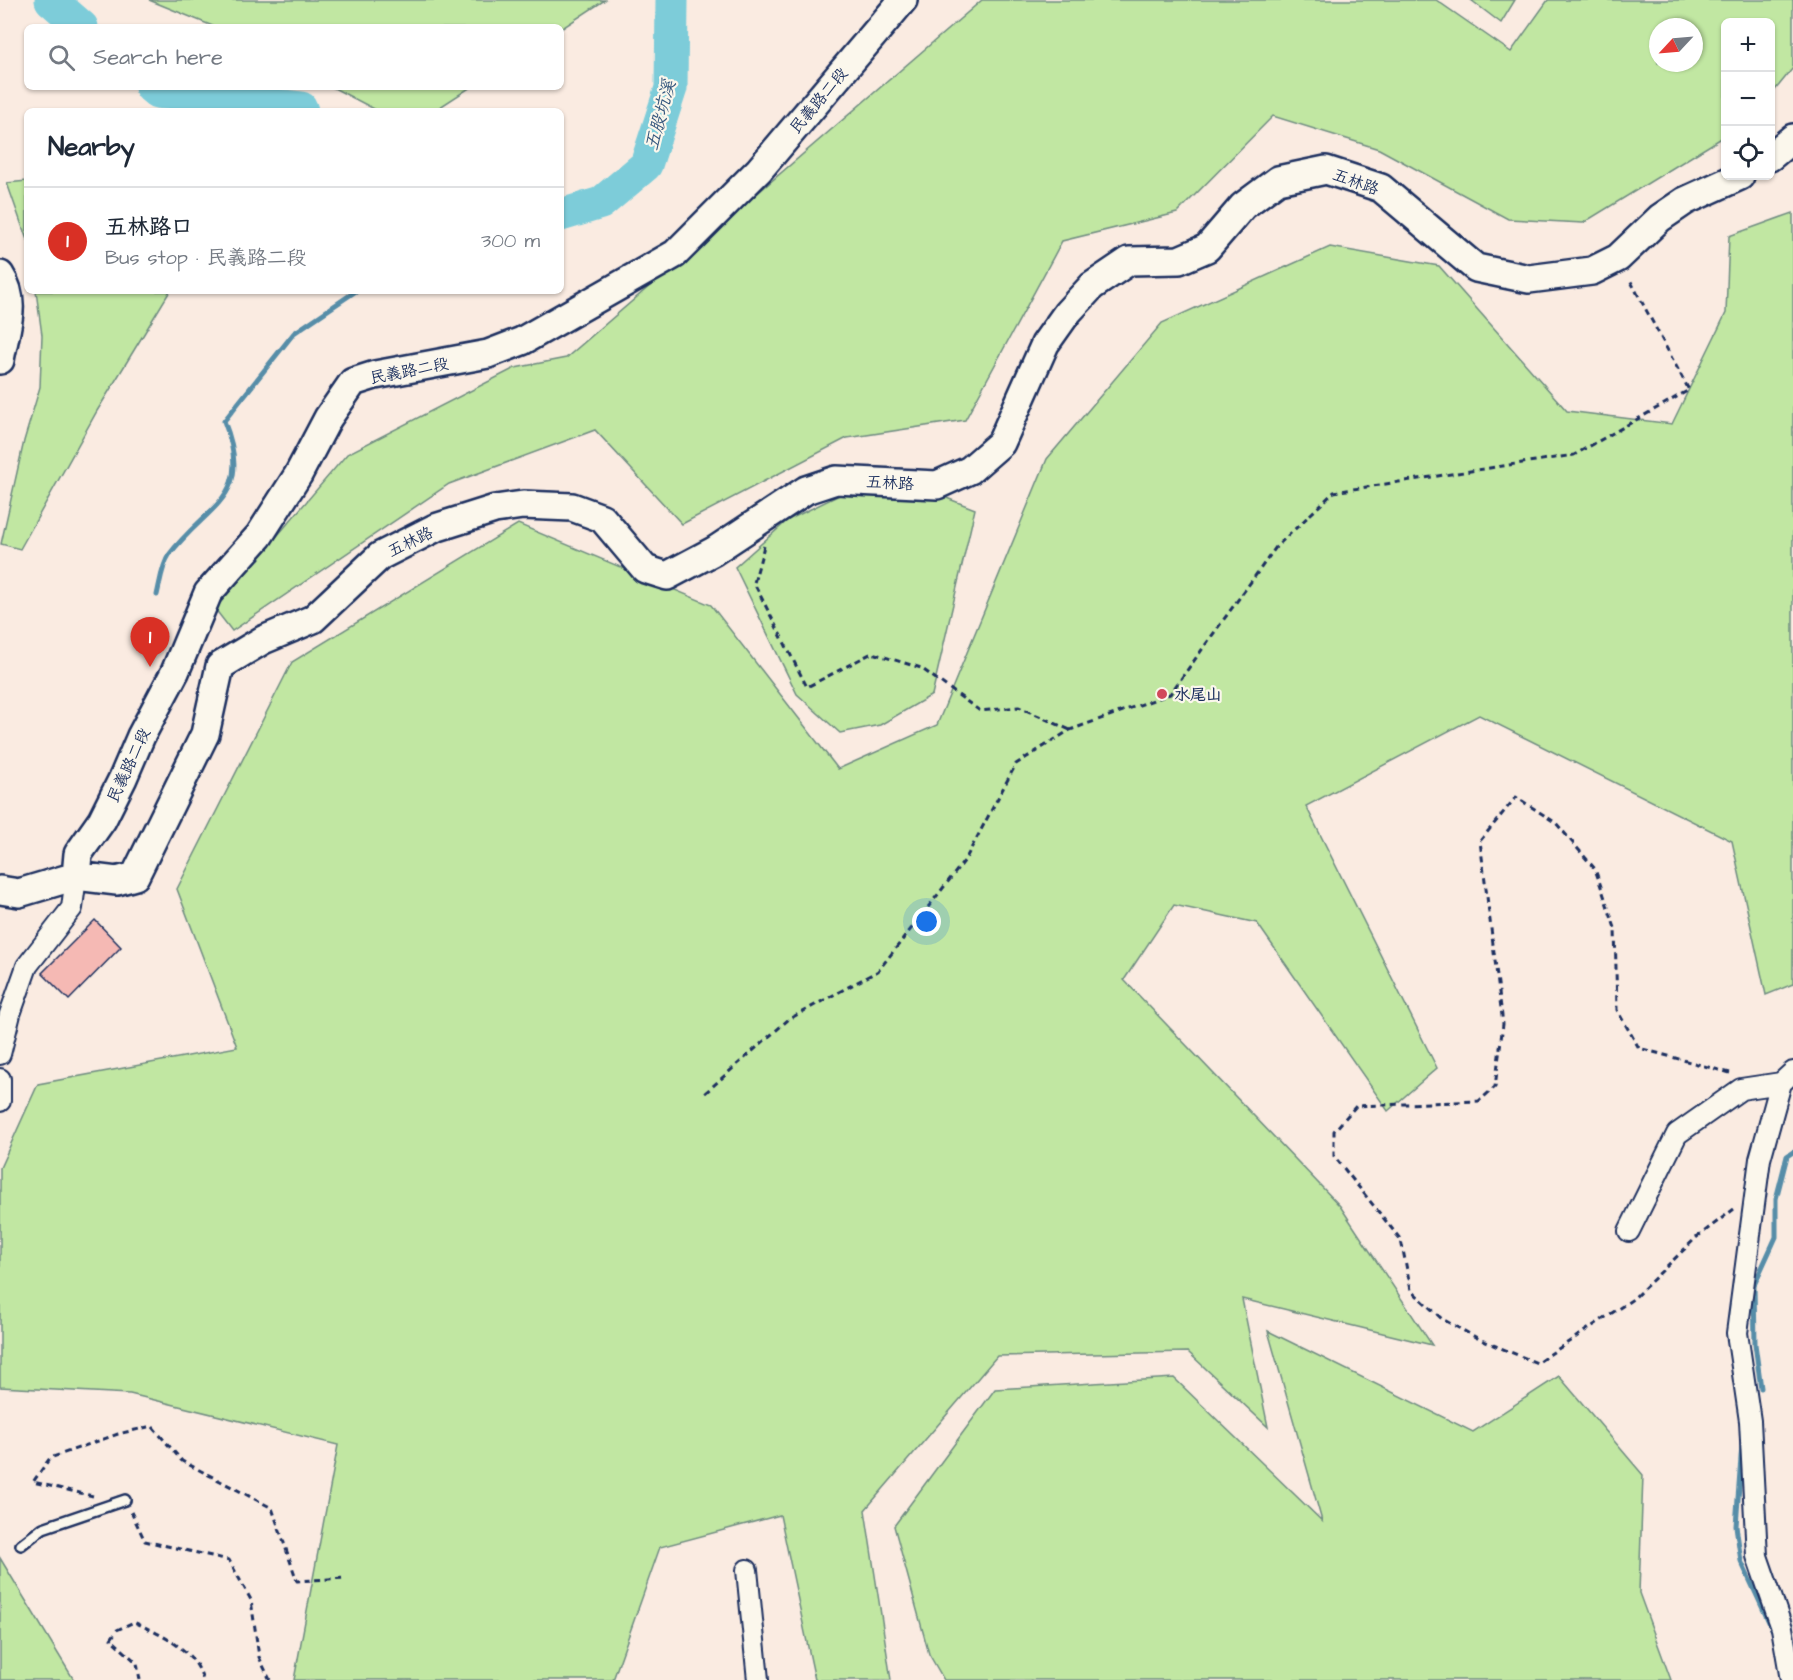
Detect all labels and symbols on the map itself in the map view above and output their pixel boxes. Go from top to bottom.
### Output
north arrow [1649,18,1703,72]
street label: 民義路二段 [785,63,853,138]
water label: 五股坑溪 [639,76,682,153]
street label: 五林路 [1329,163,1382,200]
street label: 民義路二段 [368,353,451,389]
street label: 五林路 [865,471,914,495]
street label: 五林路 [384,521,437,562]
pin: 1 [130,618,170,667]
place label: 水尾山 [1174,684,1222,706]
marker: 水尾山 [1155,687,1169,701]
street label: 民義路二段 [102,725,156,806]
your location [912,907,941,936]

